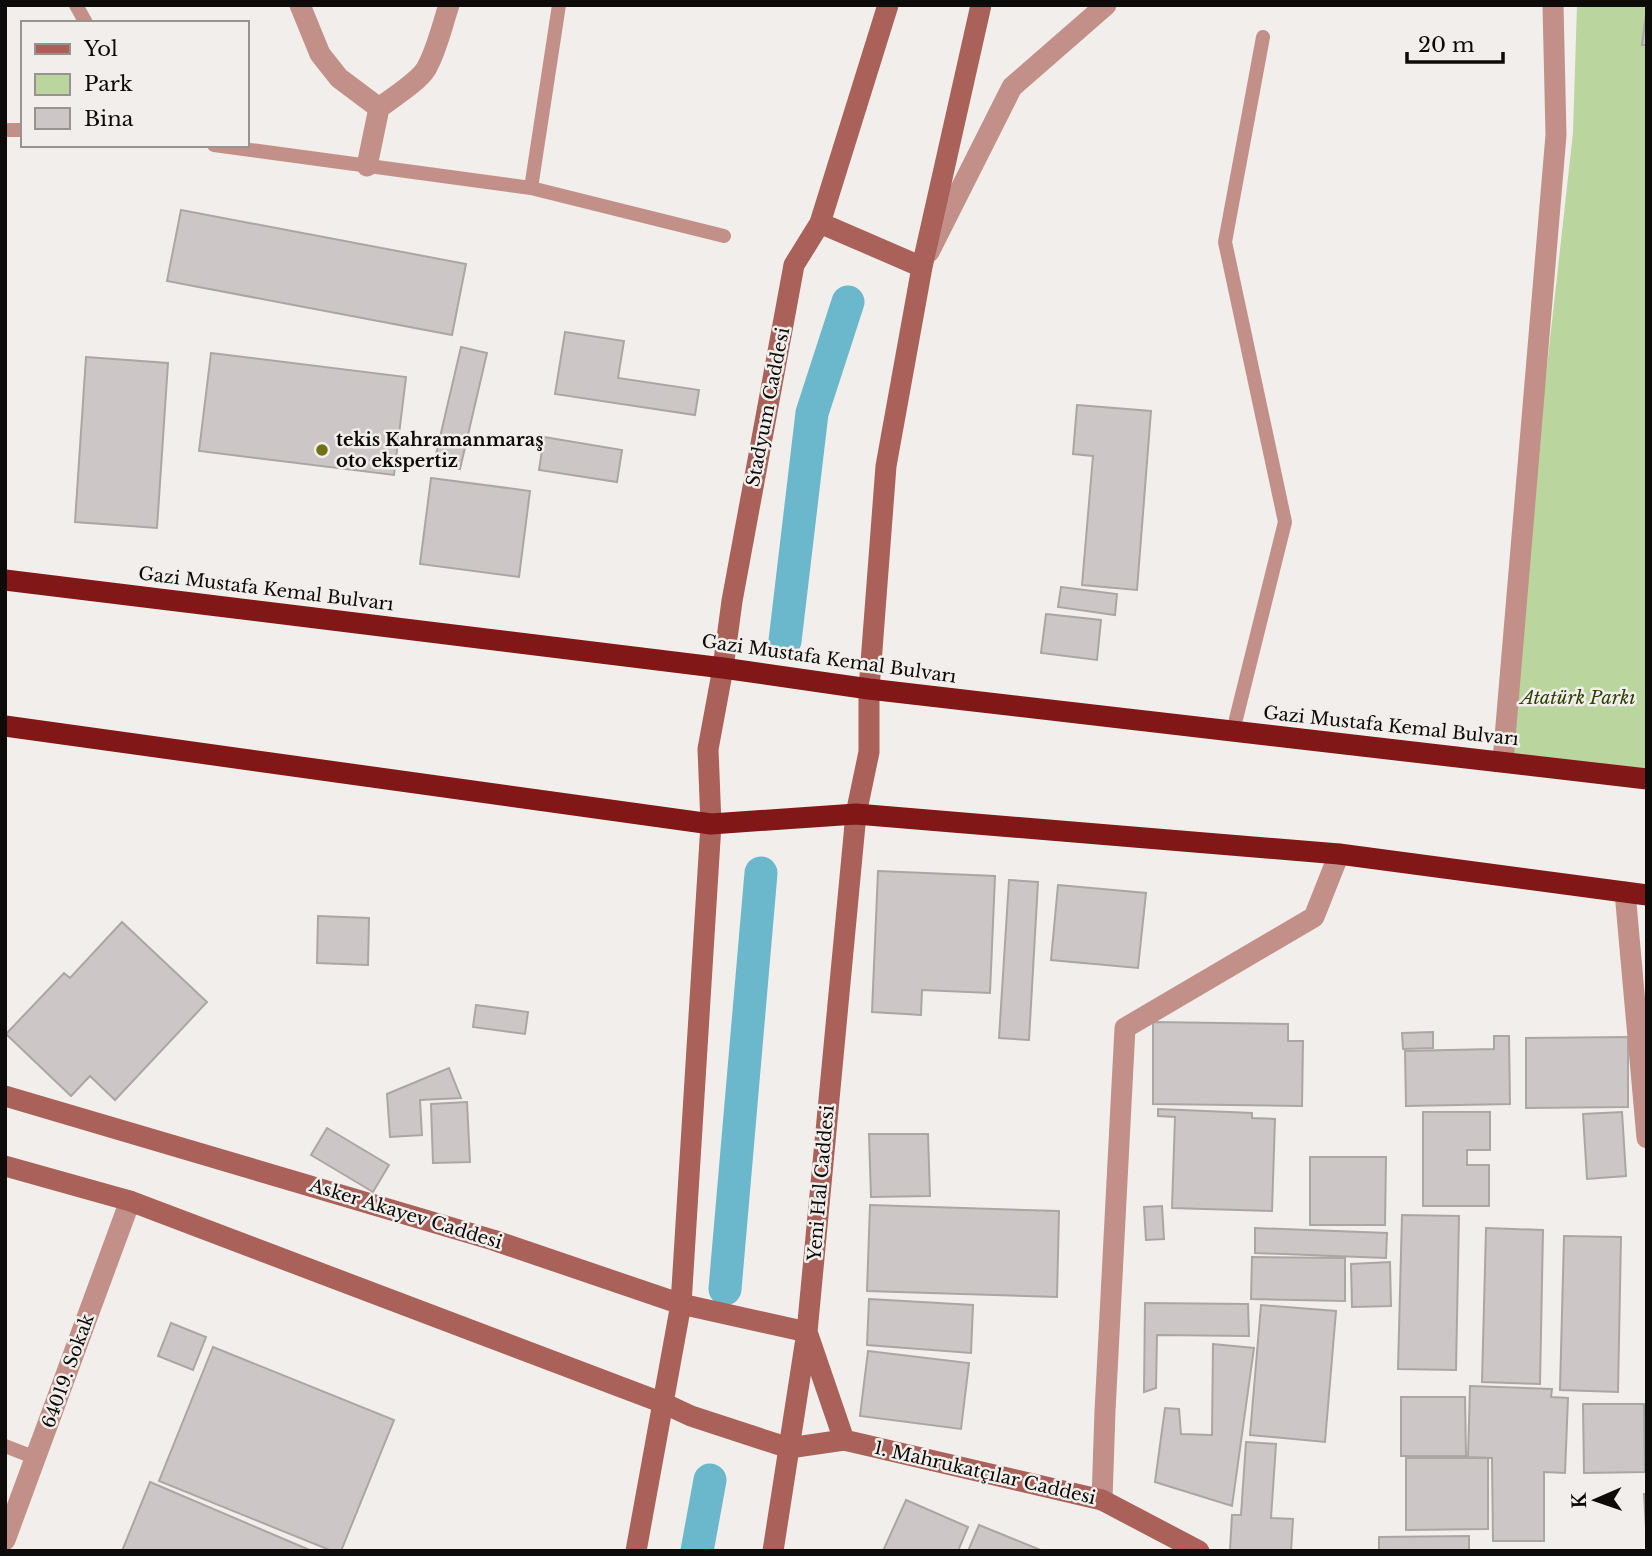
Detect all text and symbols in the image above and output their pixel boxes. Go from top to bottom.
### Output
legend [21,21,248,147]
scale bar [1407,21,1503,65]
text: 20 m [1418,32,1475,58]
text: Yol [83,36,118,62]
text: Park [84,71,133,97]
text: Bina [84,106,134,132]
street label: Stadyum Caddesi [742,326,794,488]
place label: tekis Kahramanmaraş oto ekspertiz [336,429,544,472]
marker: tekis Kahramanmaraş oto ekspertiz [314,442,330,458]
street label: Gazi Mustafa Kemal Bulvarı [137,562,395,616]
street label: Gazi Mustafa Kemal Bulvarı [700,630,958,688]
park label: Atatürk Parkı [1519,687,1635,709]
street label: Gazi Mustafa Kemal Bulvarı [1262,702,1520,750]
street label: Yeni Hal Caddesi [803,1104,839,1263]
street label: Asker Akayev Caddesi [306,1174,505,1254]
street label: 64019. Sokak [37,1311,99,1431]
street label: 1. Mahrukatçılar Caddesi [872,1437,1098,1509]
north arrow [1561,1465,1631,1535]
text: K [1568,1491,1591,1509]

